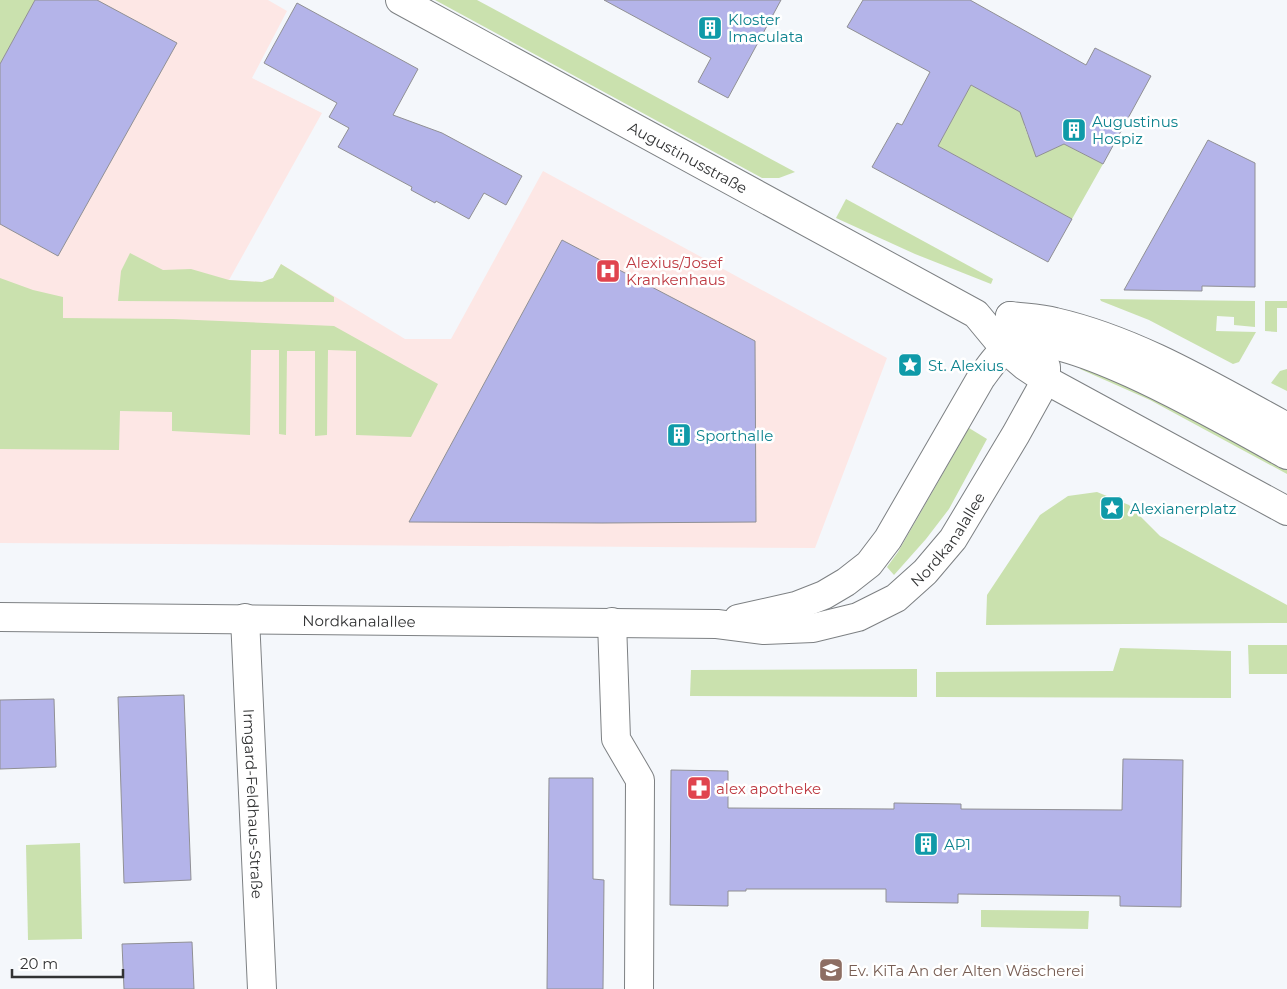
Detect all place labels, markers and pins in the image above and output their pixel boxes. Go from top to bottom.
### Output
place label: Kloster Imaculata [728,10,803,46]
building icon: Kloster Imaculata [697,15,723,41]
place label: Augustinus Hospiz [1092,112,1178,148]
building icon: Augustinus Hospiz [1061,117,1087,143]
place label: Alexius/Josef Krankenhaus [626,253,725,289]
hospital icon: Alexius/Josef Krankenhaus [595,258,621,284]
place icon: St. Alexius [897,352,923,378]
place label: St. Alexius [928,356,1004,375]
building icon: Sporthalle [666,422,692,448]
place label: Sporthalle [696,426,773,445]
place icon: Alexianerplatz [1099,495,1125,521]
place label: Alexianerplatz [1130,499,1237,518]
pharmacy icon: alex apotheke [686,775,712,801]
place label: alex apotheke [716,779,821,798]
building icon: AP1 [913,831,939,857]
place label: AP1 [944,835,971,854]
school or university icon: Ev. KiTa An der Alten Wäscherei [818,957,844,983]
place label: Ev. KiTa An der Alten Wäscherei [848,961,1084,980]

